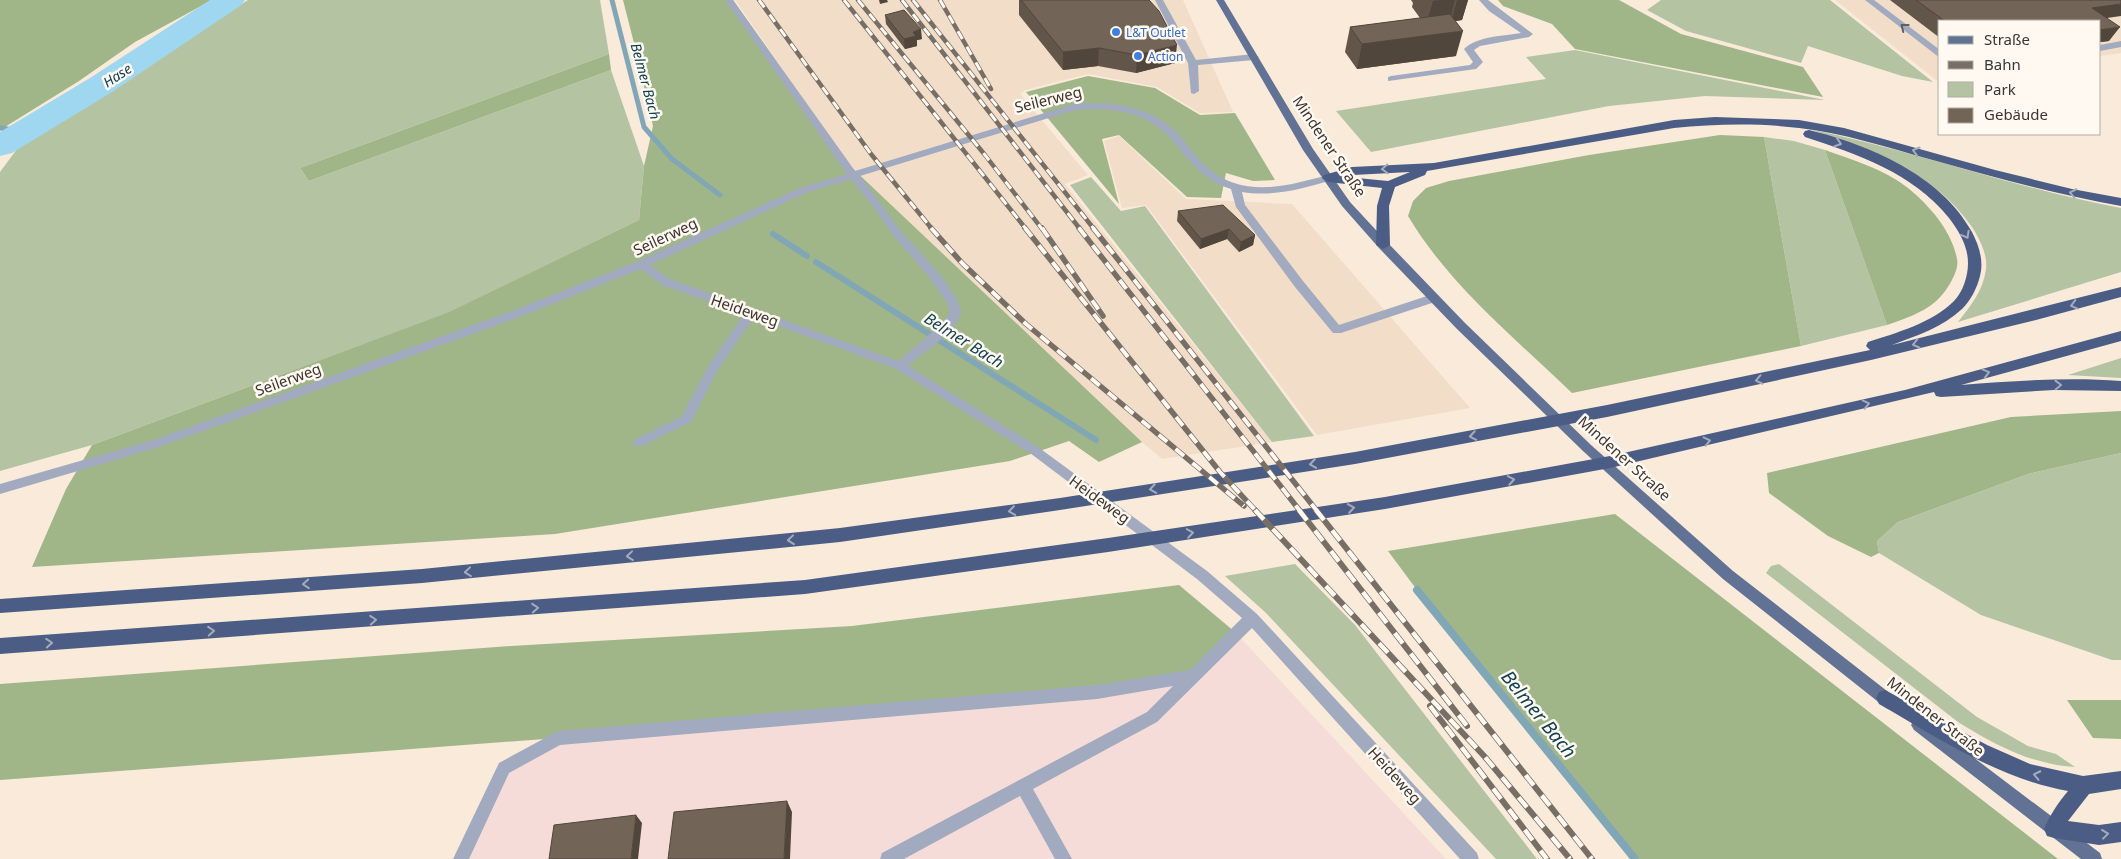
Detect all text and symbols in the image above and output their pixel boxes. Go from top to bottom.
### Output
legend [1938,20,2101,135]
place label: L&T Outlet [1126,24,1186,41]
one-way arrow [1901,24,1910,33]
marker: L&T Outlet [1110,26,1122,38]
text: Straße [1984,29,2030,49]
water label: Belmer Bach [627,41,665,121]
place label: Action [1148,48,1184,65]
marker: Action [1132,50,1144,62]
text: Bahn [1984,54,2021,74]
water label: Hase [99,59,135,91]
text: Park [1984,79,2016,99]
street label: Seilerweg [1012,81,1084,117]
street label: Mindener Straße [1289,91,1371,201]
text: Gebäude [1984,104,2048,124]
one-way arrow [1833,137,1841,147]
one-way arrow [1913,146,1921,156]
one-way arrow [1381,163,1389,174]
one-way arrow [2069,188,2078,199]
street label: Seilerweg [630,212,700,260]
one-way arrow [1960,230,1970,239]
street label: Heideweg [709,289,781,331]
one-way arrow [2070,299,2078,310]
water label: Belmer Bach [920,307,1008,373]
one-way arrow [1913,339,1921,349]
street label: Seilerweg [252,358,324,400]
one-way arrow [1981,369,1989,379]
one-way arrow [1754,374,1763,385]
one-way arrow [2054,380,2062,391]
one-way arrow [1861,399,1870,410]
street label: Mindener Straße [1574,411,1676,505]
one-way arrow [1469,430,1478,441]
one-way arrow [1703,436,1712,446]
one-way arrow [1309,459,1318,469]
street label: Heideweg [1066,470,1134,528]
one-way arrow [1507,475,1515,486]
one-way arrow [1148,484,1157,494]
one-way arrow [1347,504,1355,514]
one-way arrow [1008,505,1016,515]
one-way arrow [1186,528,1195,538]
one-way arrow [787,534,795,545]
one-way arrow [625,550,633,561]
one-way arrow [464,566,472,577]
one-way arrow [302,579,310,590]
one-way arrow [531,603,539,614]
one-way arrow [369,615,377,626]
one-way arrow [207,626,215,637]
one-way arrow [45,637,53,648]
water label: Belmer Bach [1495,665,1583,763]
street label: Mindener Straße [1883,672,1989,760]
street label: Heideweg [1364,742,1426,808]
one-way arrow [2033,770,2042,781]
one-way arrow [2101,829,2109,840]

